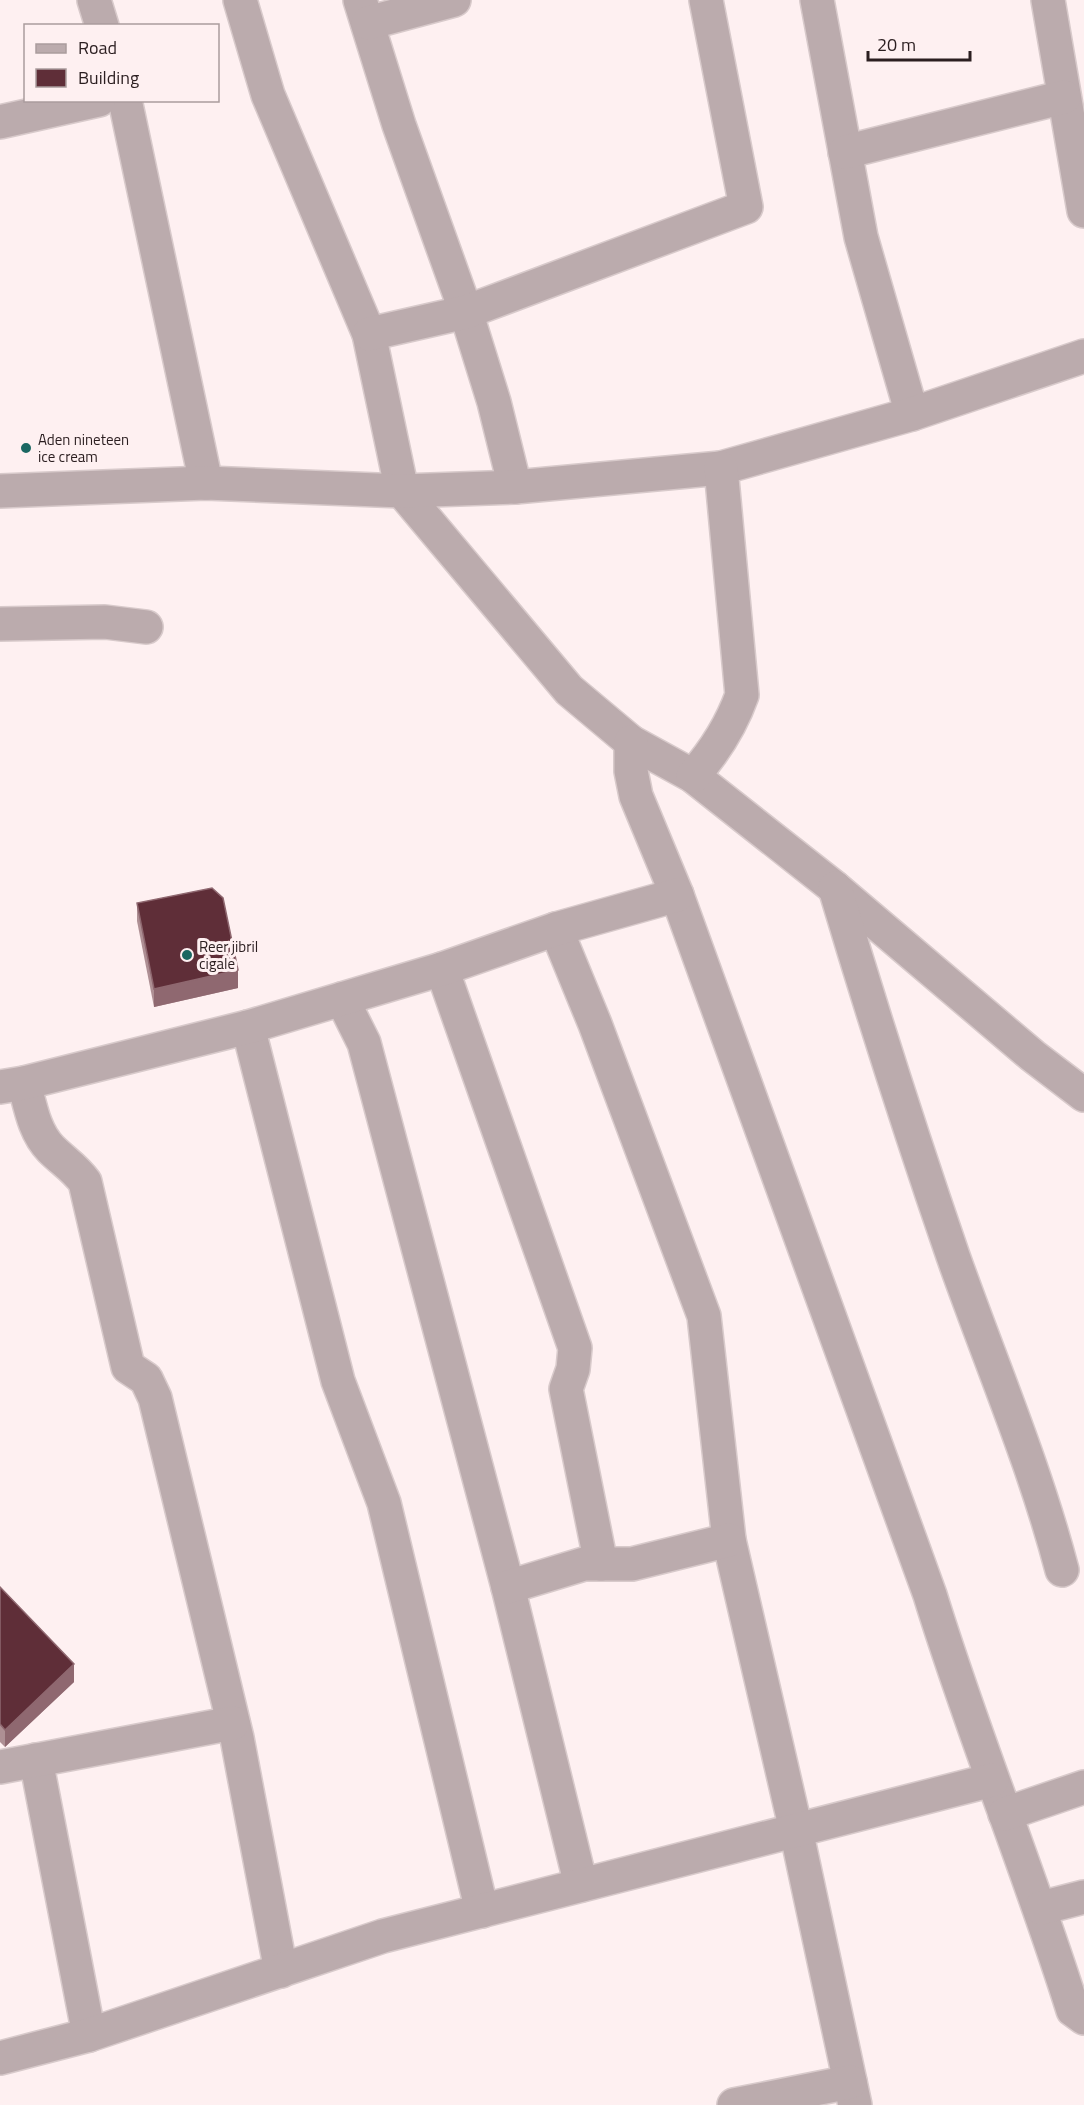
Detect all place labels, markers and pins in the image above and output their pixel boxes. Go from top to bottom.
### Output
place label: Aden nineteen ice cream [38,428,129,468]
marker: Aden nineteen ice cream [19,441,33,455]
place label: Reer jibril cigale [199,935,258,975]
marker: Reer jibril cigale [180,948,194,962]

